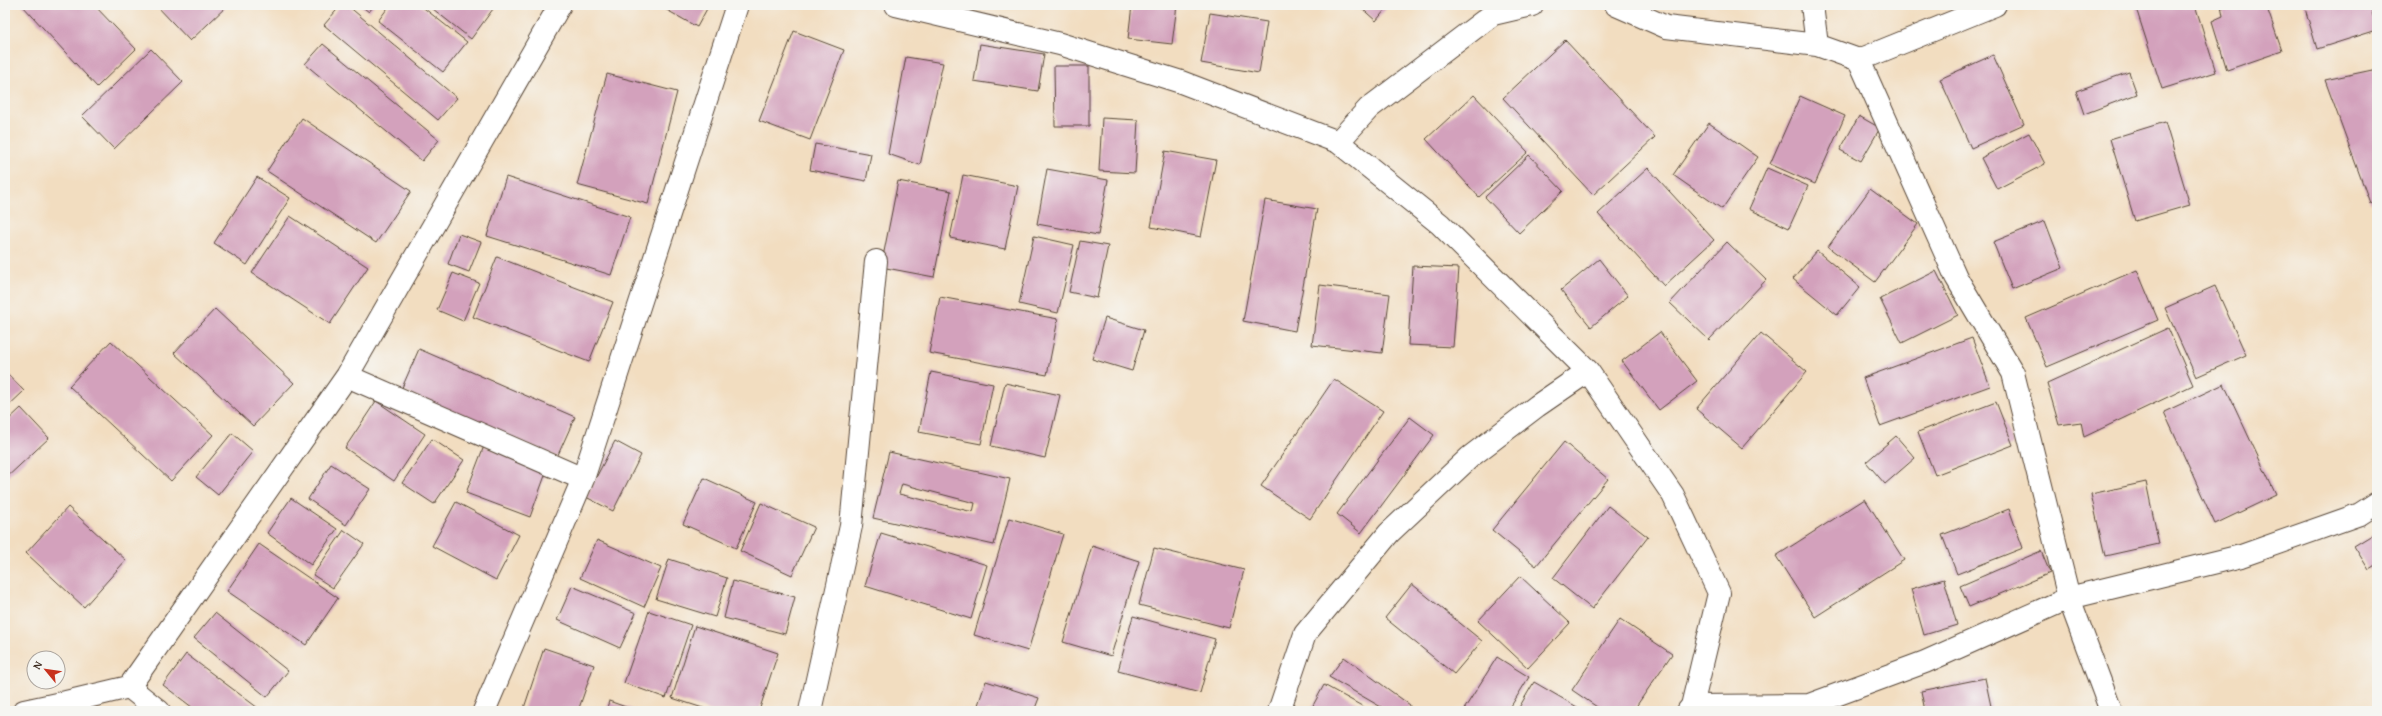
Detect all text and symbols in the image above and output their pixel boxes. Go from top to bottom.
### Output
north arrow [26,650,66,690]
text: N [28,657,46,672]

